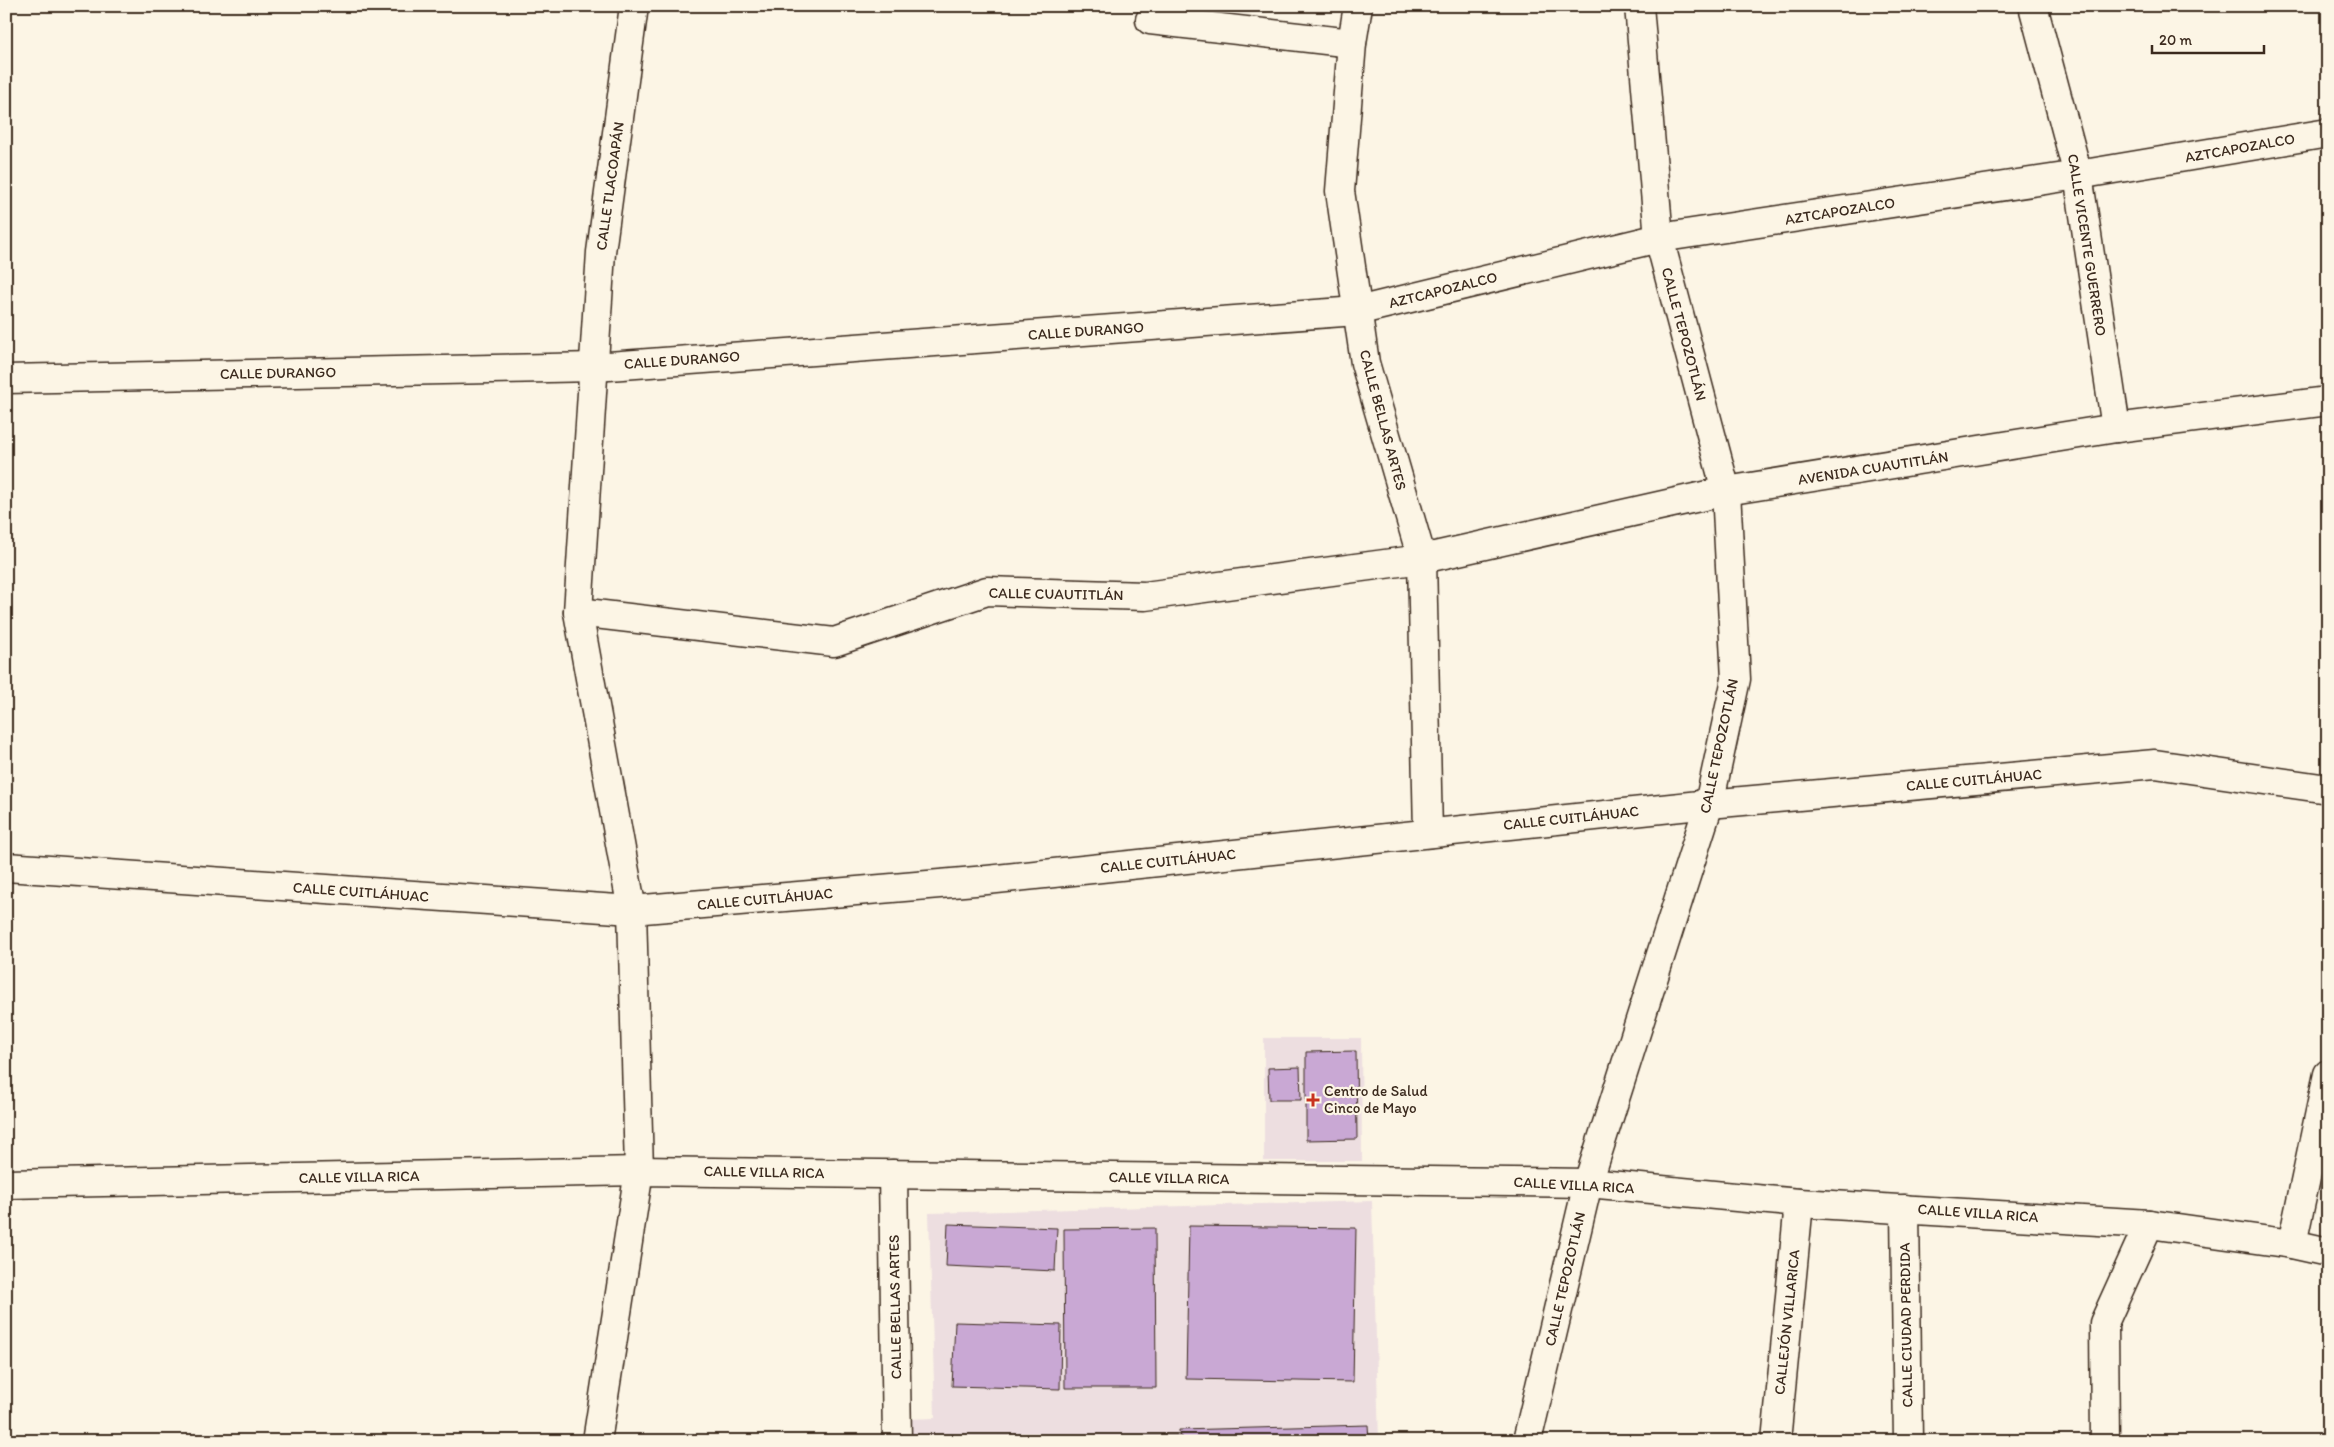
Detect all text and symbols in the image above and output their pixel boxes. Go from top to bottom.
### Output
scale bar [2152,22,2264,54]
text: 20 m [2159,31,2193,49]
street label: CALLE TLACOAPÁN [592,121,628,251]
street label: AZTCAPOZALCO [2184,129,2297,167]
street label: CALLE VICENTE GUERRERO [2064,153,2110,338]
street label: AZTCAPOZALCO [1784,193,1897,229]
street label: CALLE TEPOZOTLÁN [1658,265,1710,403]
street label: AZTCAPOZALCO [1387,268,1499,312]
street label: CALLE DURANGO [1027,318,1145,344]
street label: CALLE DURANGO [623,347,741,373]
street label: CALLE BELLAS ARTES [1356,348,1410,492]
street label: CALLE DURANGO [220,363,336,383]
street label: AVENIDA CUAUTITLÁN [1796,447,1950,489]
street label: CALLE CUAUTITLÁN [988,584,1124,604]
street label: CALLE TEPOZOTLÁN [1696,677,1742,815]
street label: CALLE CUITLÁHUAC [1905,765,2043,795]
street label: CALLE CUITLÁHUAC [1502,802,1640,834]
street label: CALLE CUITLÁHUAC [1099,845,1237,877]
street label: CALLE CUITLÁHUAC [292,878,430,906]
street label: CALLE CUITLÁHUAC [696,884,834,914]
place label: Centro de Salud Cinco de Mayo [1324,1082,1428,1117]
marker: Centro de Salud Cinco de Mayo [1306,1093,1320,1107]
street label: CALLE VILLA RICA [703,1162,825,1182]
street label: CALLE VILLA RICA [298,1167,420,1187]
street label: CALLE VILLA RICA [1108,1168,1230,1188]
street label: CALLE VILLA RICA [1513,1173,1635,1197]
street label: CALLE VILLA RICA [1917,1200,2039,1226]
street label: CALLE TEPOZOTLÁN [1541,1210,1589,1348]
street label: CALLE BELLAS ARTES [885,1234,905,1380]
street label: CALLE CIUDAD PERDIDA [1896,1242,1916,1408]
street label: CALLEJÓN VILLARICA [1770,1248,1804,1396]

